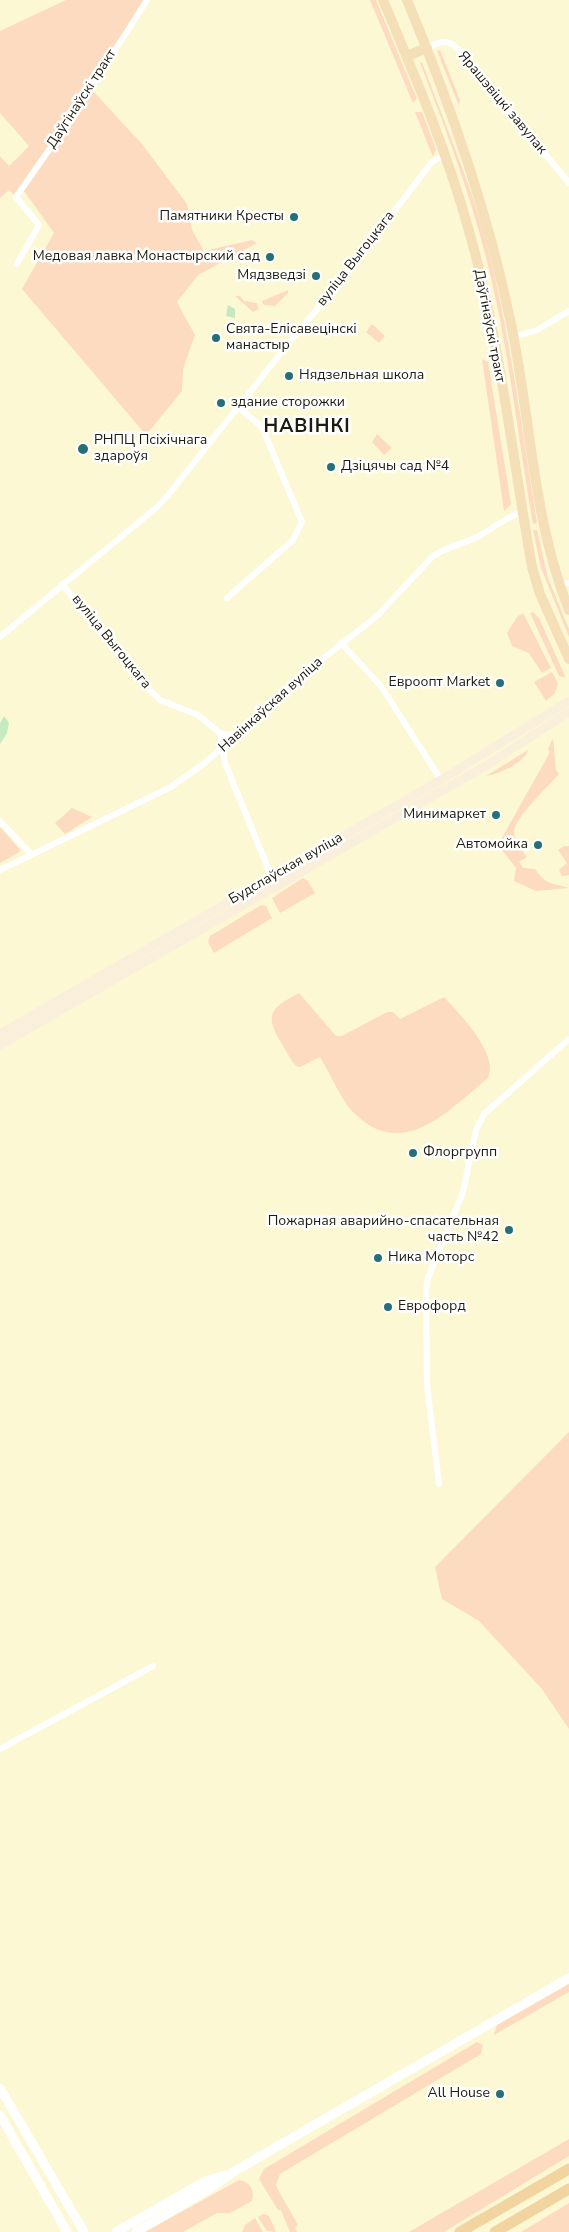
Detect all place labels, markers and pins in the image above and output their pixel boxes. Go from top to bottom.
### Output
place label: Памятники Кресты [159,209,284,225]
marker: Памятники Кресты [288,211,300,223]
place label: Медовая лавка Монастырский сад [33,249,260,265]
marker: Медовая лавка Монастырский сад [264,251,276,263]
place label: Мядзведзі [237,268,306,284]
marker: Мядзведзі [310,270,322,282]
place label: Свята-Елісавецінскі манастыр [226,322,357,354]
marker: Свята-Елісавецінскі манастыр [210,332,222,344]
place label: Нядзельная школа [299,368,424,384]
marker: Нядзельная школа [283,370,295,382]
place label: здание сторожки [231,395,345,411]
marker: здание сторожки [215,397,227,409]
place label: РНПЦ Псіхічнага здароўя [94,433,207,466]
marker: РНПЦ Псіхічнага здароўя [76,442,90,456]
place label: Дзіцячы сад №4 [341,459,449,475]
marker: Дзіцячы сад №4 [325,461,337,473]
place label: Евроопт Market [388,675,490,691]
marker: Евроопт Market [494,677,506,689]
place label: Минимаркет [403,807,486,823]
marker: Минимаркет [490,809,502,821]
place label: Автомойка [456,837,528,853]
marker: Автомойка [532,839,544,851]
place label: Флоргрупп [423,1145,497,1161]
marker: Флоргрупп [407,1147,419,1159]
place label: Пожарная аварийно-спасательная часть №42 [268,1214,499,1246]
marker: Пожарная аварийно-спасательная часть №42 [503,1224,515,1236]
place label: Ника Моторс [388,1250,474,1266]
marker: Ника Моторс [372,1252,384,1264]
place label: Еврофорд [398,1299,466,1315]
marker: Еврофорд [382,1301,394,1313]
place label: All House [427,2086,490,2102]
marker: All House [494,2088,506,2100]

